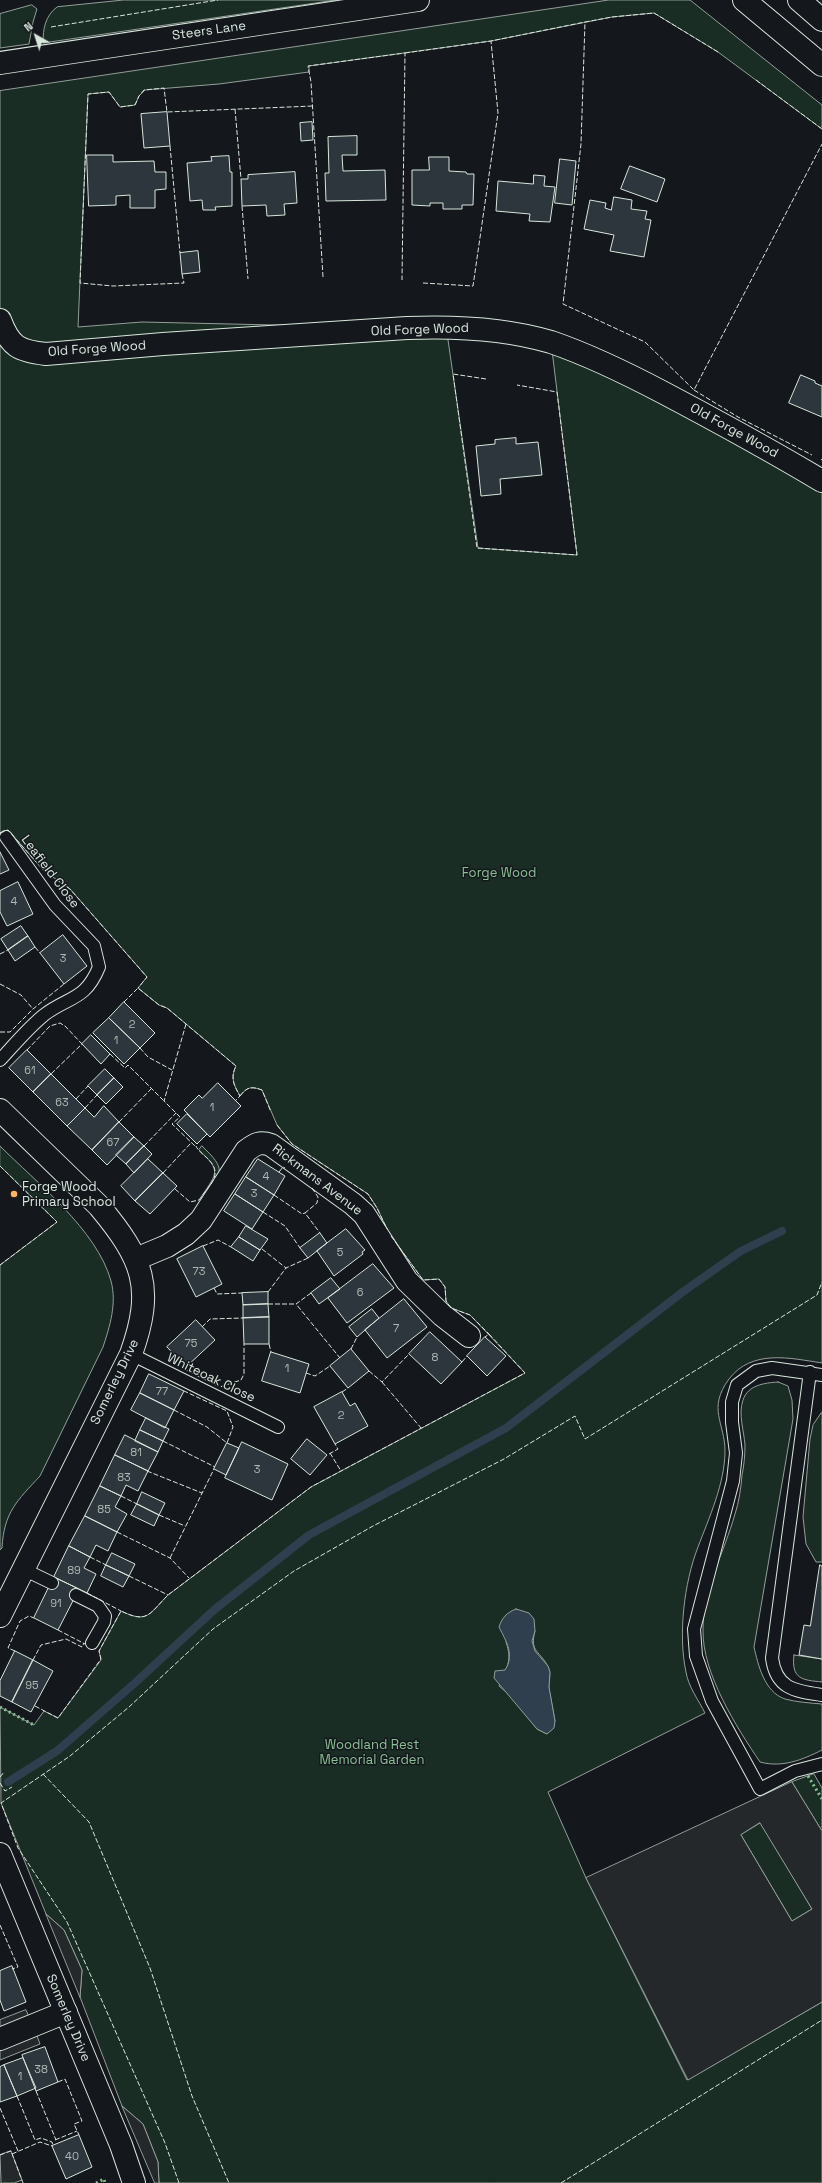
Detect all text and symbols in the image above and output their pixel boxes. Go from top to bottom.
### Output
north arrow [16,16,56,56]
street label: Steers Lane [171,18,247,44]
text: N [21,19,36,34]
street label: Old Forge Wood [371,320,469,340]
street label: Old Forge Wood [47,338,147,360]
street label: Old Forge Wood [687,400,781,462]
street label: Leafield Close [18,833,82,911]
park label: Forge Wood [462,865,536,881]
house number: 4 [11,895,17,909]
house number: 3 [60,952,66,966]
house number: 2 [129,1018,135,1032]
house number: 1 [114,1034,118,1048]
house number: 61 [24,1064,36,1078]
house number: 63 [55,1096,69,1110]
house number: 1 [210,1101,214,1115]
house number: 67 [107,1136,119,1150]
street label: Rickmans Avenue [269,1141,365,1219]
house number: 4 [263,1170,269,1184]
place label: Forge Wood Primary School [22,1179,116,1210]
house number: 3 [251,1187,257,1201]
marker: Forge Wood Primary School [9,1189,19,1199]
house number: 5 [337,1246,343,1260]
house number: 73 [193,1265,205,1279]
house number: 6 [357,1286,363,1300]
house number: 7 [393,1322,399,1336]
street label: Somerley Drive [88,1337,142,1427]
house number: 75 [185,1337,197,1351]
street label: Whiteoak Close [164,1350,258,1406]
house number: 8 [432,1351,438,1365]
house number: 1 [285,1362,289,1376]
house number: 77 [156,1385,168,1399]
house number: 2 [338,1409,344,1423]
house number: 81 [130,1446,142,1460]
house number: 3 [254,1463,260,1477]
house number: 83 [117,1471,131,1485]
house number: 85 [97,1503,111,1517]
house number: 89 [67,1564,81,1578]
house number: 91 [50,1597,62,1611]
house number: 95 [25,1679,39,1693]
park label: Woodland Rest Memorial Garden [319,1737,425,1768]
street label: Somerley Drive [43,1972,93,2064]
house number: 38 [34,2063,48,2077]
house number: 1 [18,2070,22,2084]
house number: 40 [65,2150,79,2164]

